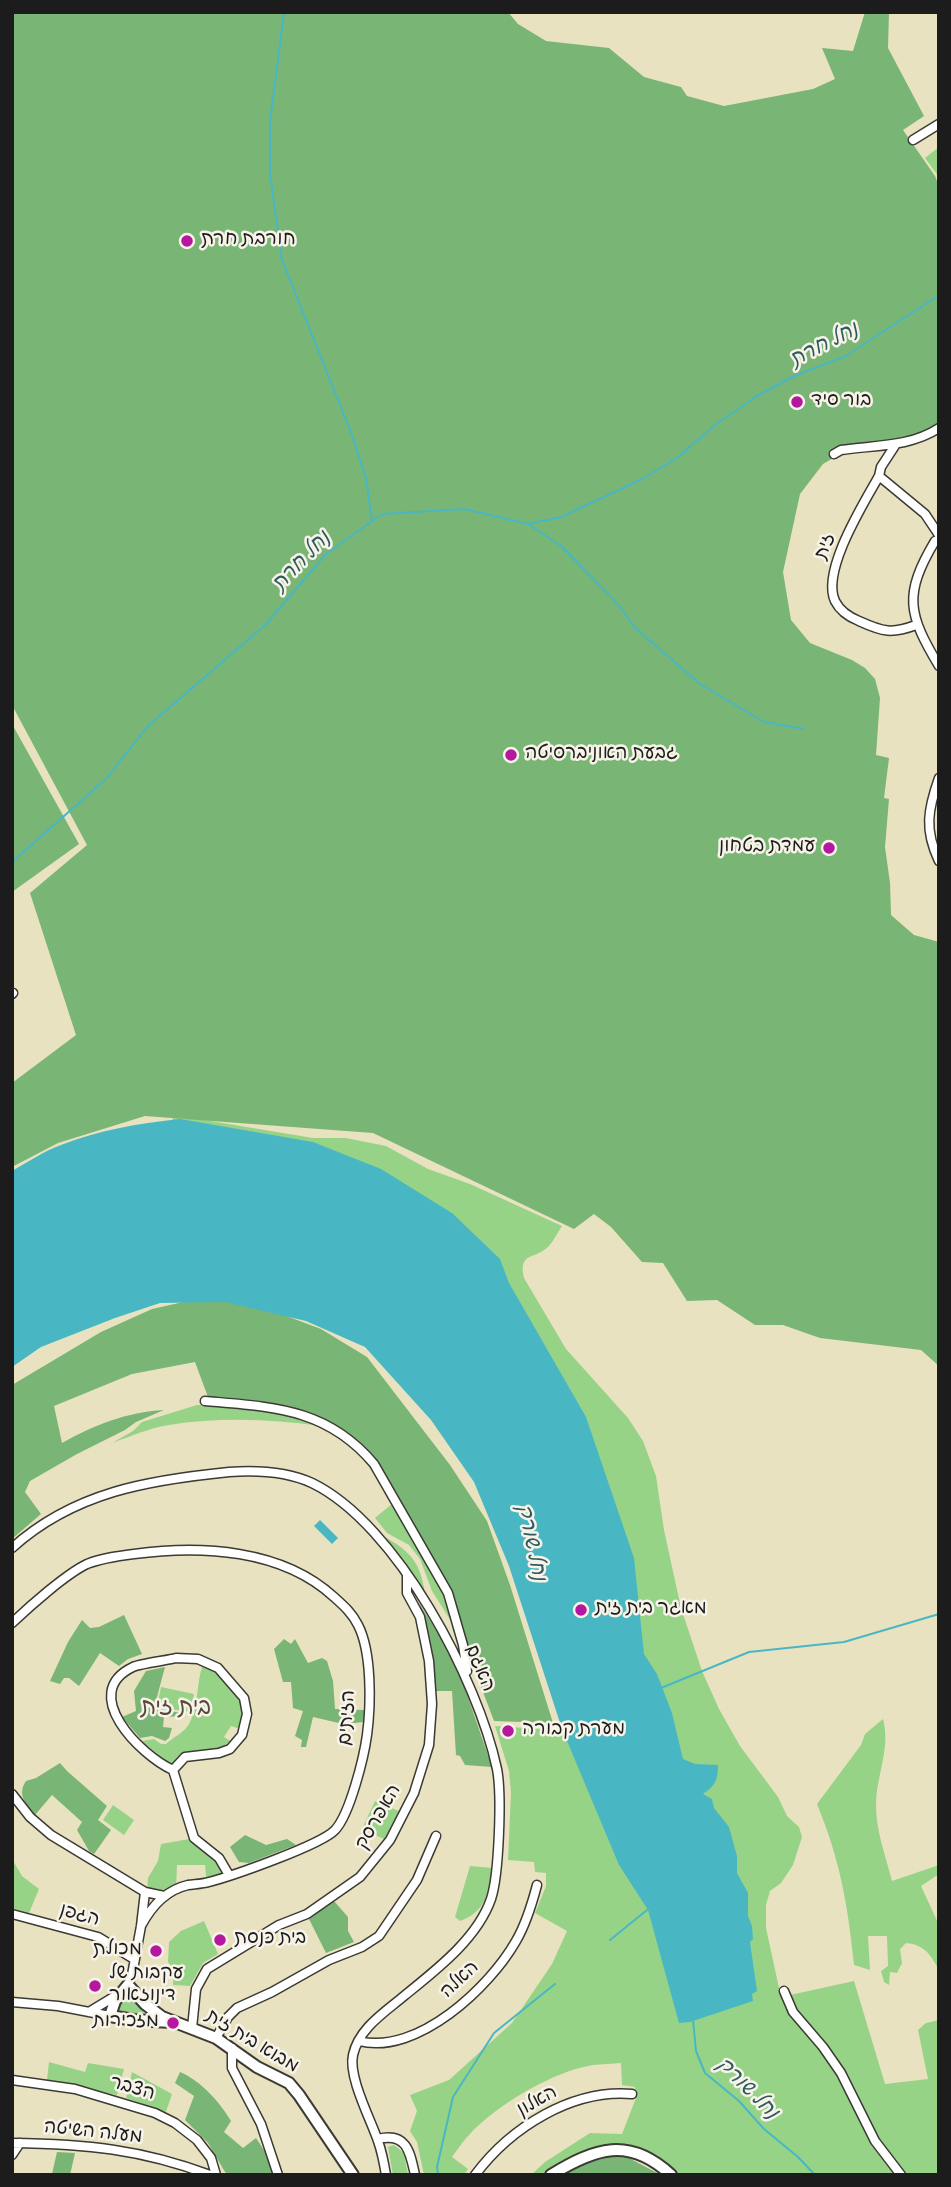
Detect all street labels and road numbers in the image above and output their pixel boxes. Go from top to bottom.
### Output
street label: זית [812,531,842,563]
street label: האגם [458,1642,498,1696]
street label: הזיתים [336,1689,362,1747]
street label: האפרסק [352,1781,408,1855]
street label: הגפן [56,1901,102,1933]
street label: האלה [437,1957,485,2005]
street label: מבוא בית זית [200,2006,302,2080]
street label: הצבר [107,2073,157,2107]
street label: האלון [514,2083,562,2123]
street label: מעלה השיטה [43,2117,143,2151]

